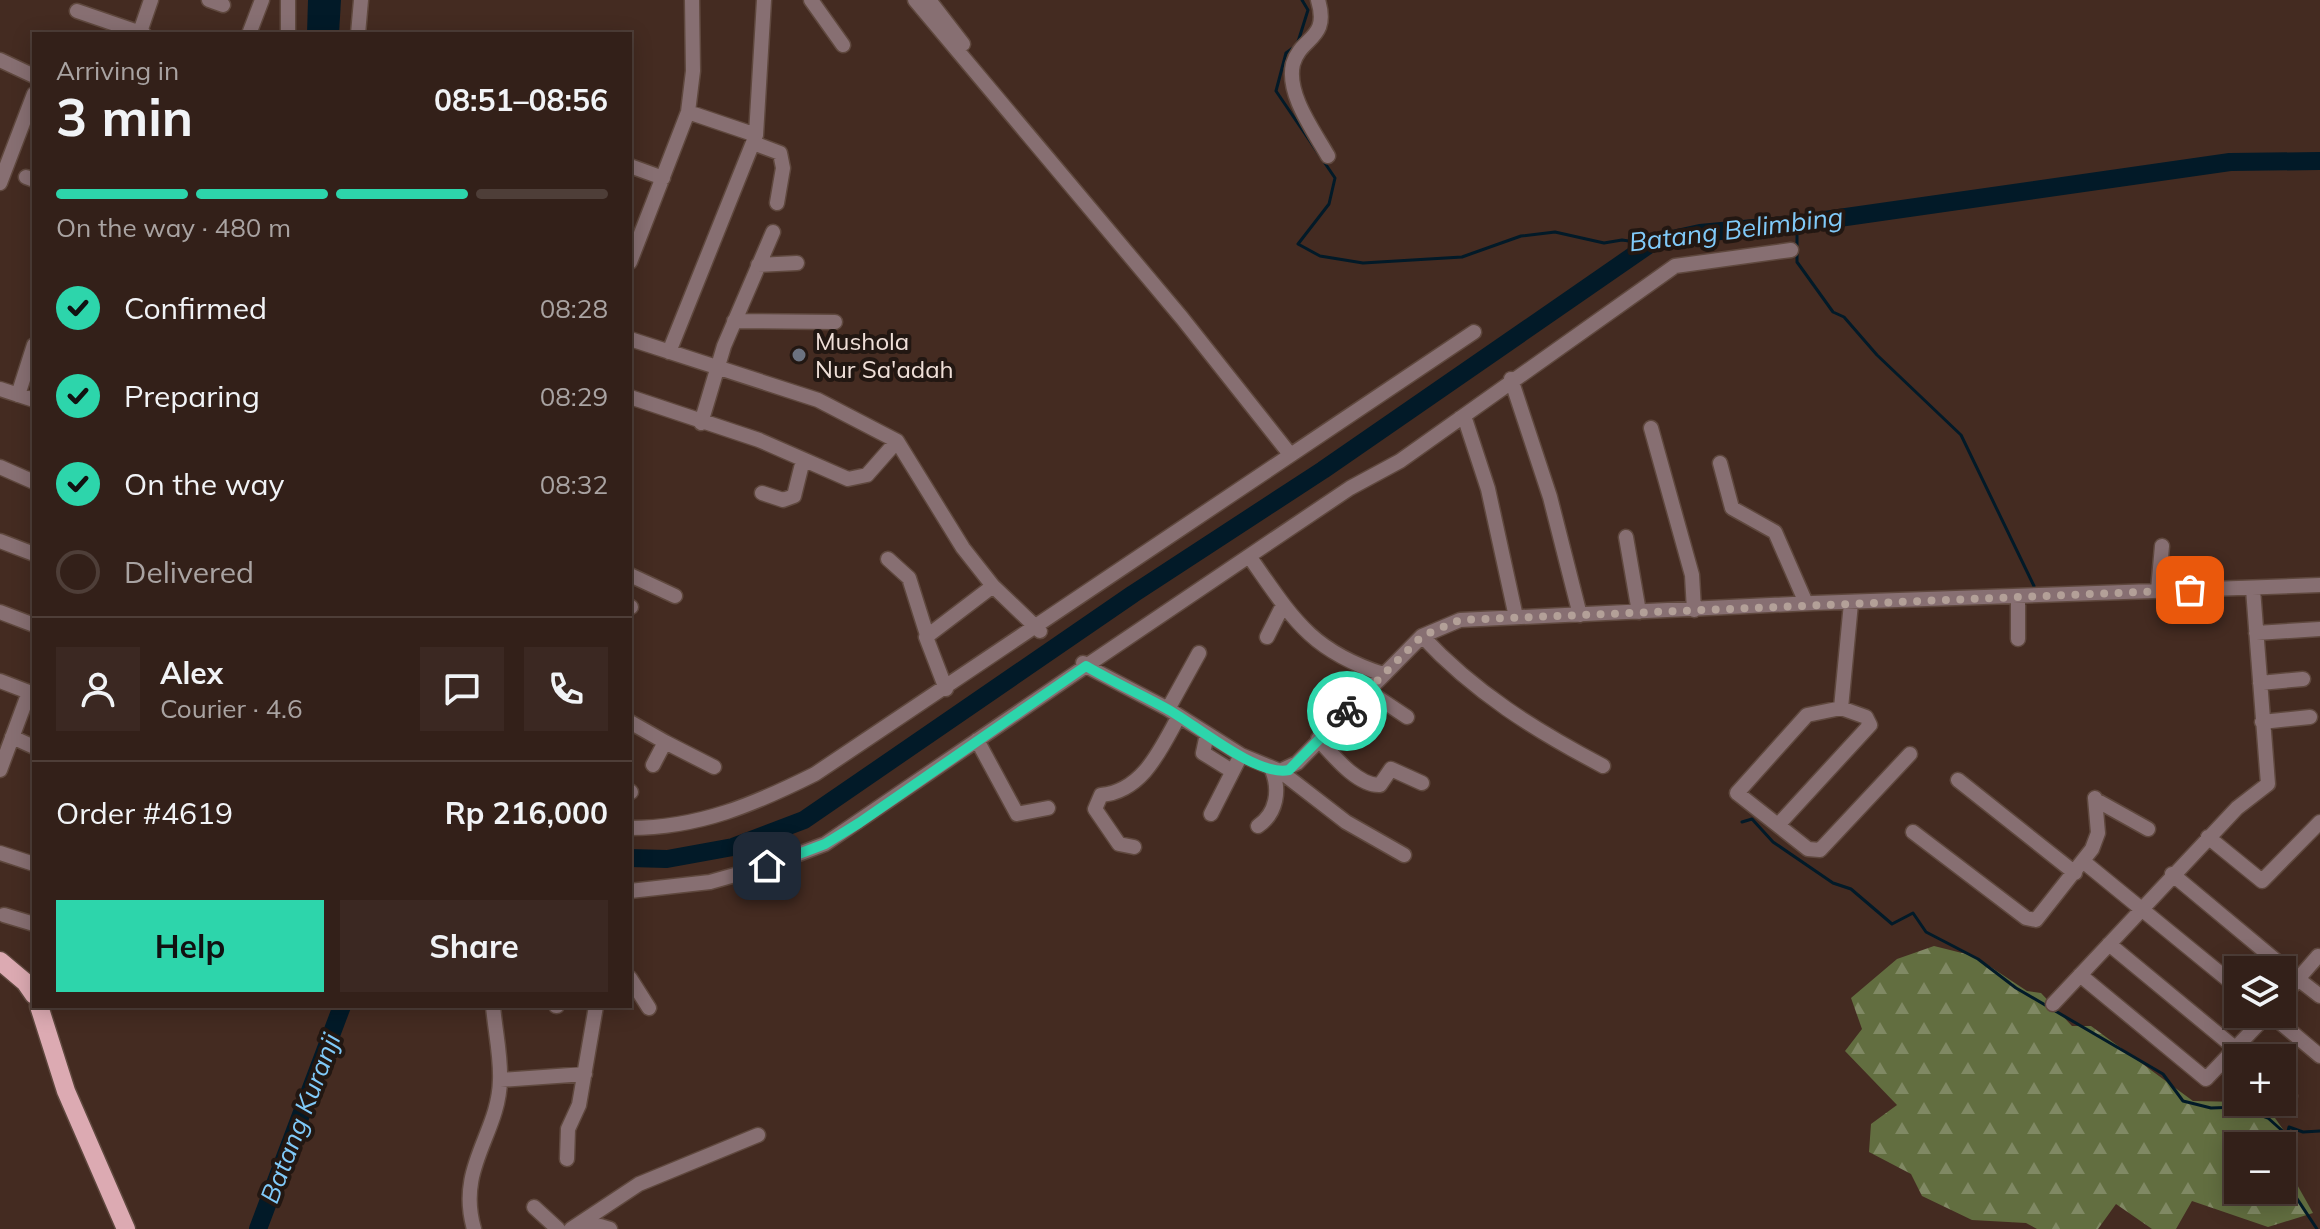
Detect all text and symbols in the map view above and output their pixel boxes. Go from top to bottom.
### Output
text: Arriving in [56,54,179,87]
text: 08:51–08:56 [434,81,608,119]
text: 3 min [56,84,193,149]
water label: Batang Belimbing [1627,199,1845,259]
text: On the way · 480 m [56,211,291,244]
icon: check [56,286,100,330]
text: Confirmed [124,289,267,327]
text: 08:28 [540,292,608,325]
place label: Mushola Nur Sa'adah [815,326,954,384]
marker: Mushola Nur Sa'adah [790,346,808,364]
icon: check [56,374,100,418]
text: Preparing [124,377,260,415]
text: 08:29 [540,380,608,413]
icon: check [56,462,100,506]
text: On the way [124,465,284,503]
text: 08:32 [540,468,608,501]
text: Delivered [124,553,254,591]
pin [2156,556,2224,624]
icon: bag [2168,568,2212,612]
button: person [56,647,140,731]
button: chat [420,647,504,731]
button: phone [524,647,608,731]
text: Alex [160,654,223,692]
courier [1307,671,1387,751]
icon: bike [1325,689,1369,733]
text: Courier · 4.6 [160,692,303,725]
text: Order #4619 [56,794,233,832]
text: Rp 216,000 [445,794,608,832]
pin [733,832,801,900]
icon: home [745,844,789,888]
button: Help [56,900,324,992]
button: Share [340,900,608,992]
map controls [2224,956,2296,1204]
button: layers [2224,956,2296,1028]
water label: Batang Kuranji [252,1028,348,1208]
button: + [2224,1044,2296,1116]
button: − [2224,1132,2296,1204]

